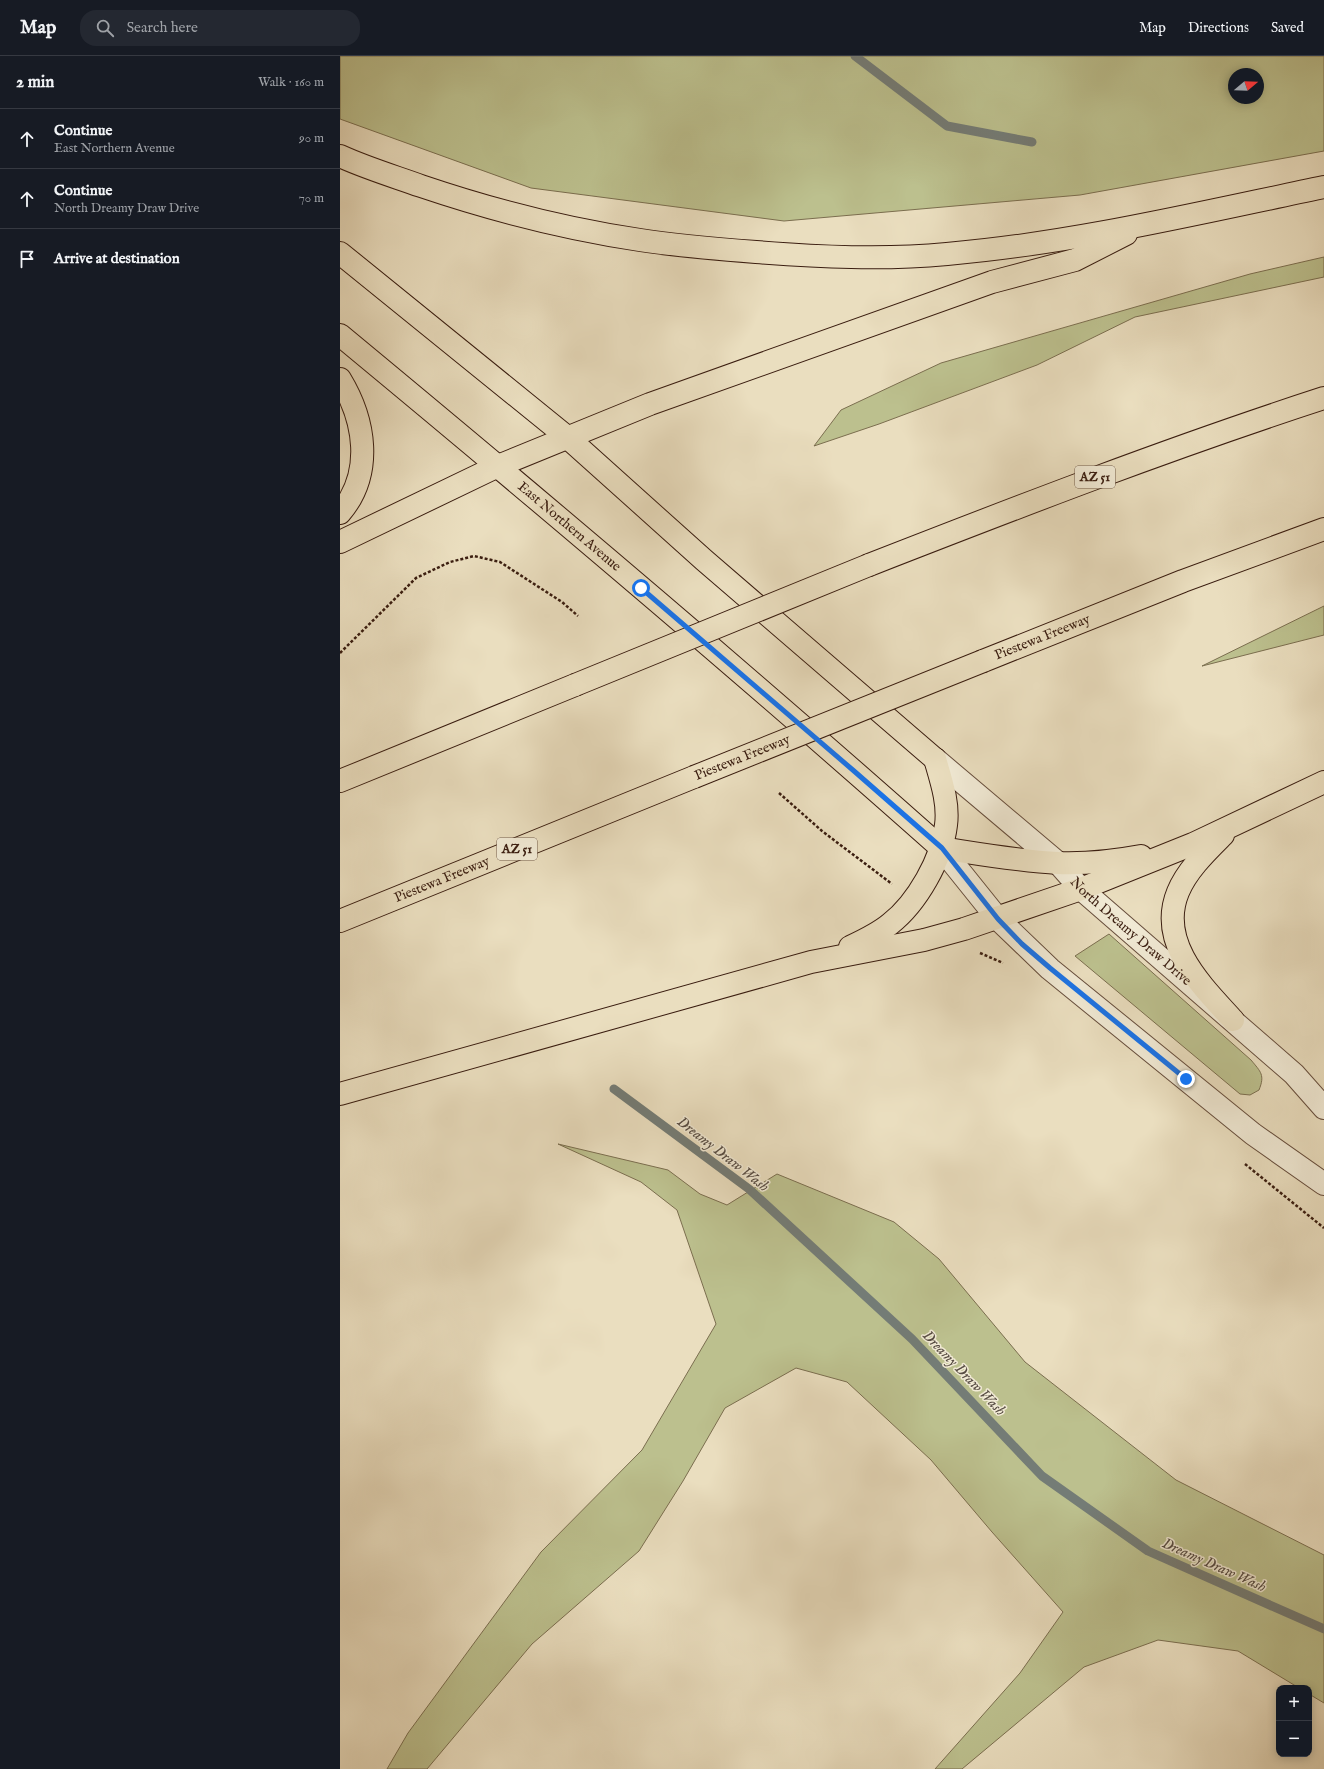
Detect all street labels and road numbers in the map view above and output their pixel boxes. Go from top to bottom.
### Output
road number: AZ 51 [1075,466,1115,488]
street label: East Northern Avenue [514,478,625,576]
street label: Piestewa Freeway [992,610,1093,664]
street label: Piestewa Freeway [692,730,793,785]
road number: AZ 51 [497,838,537,860]
street label: Piestewa Freeway [392,852,492,907]
street label: North Dreamy Draw Drive [1066,873,1196,990]

